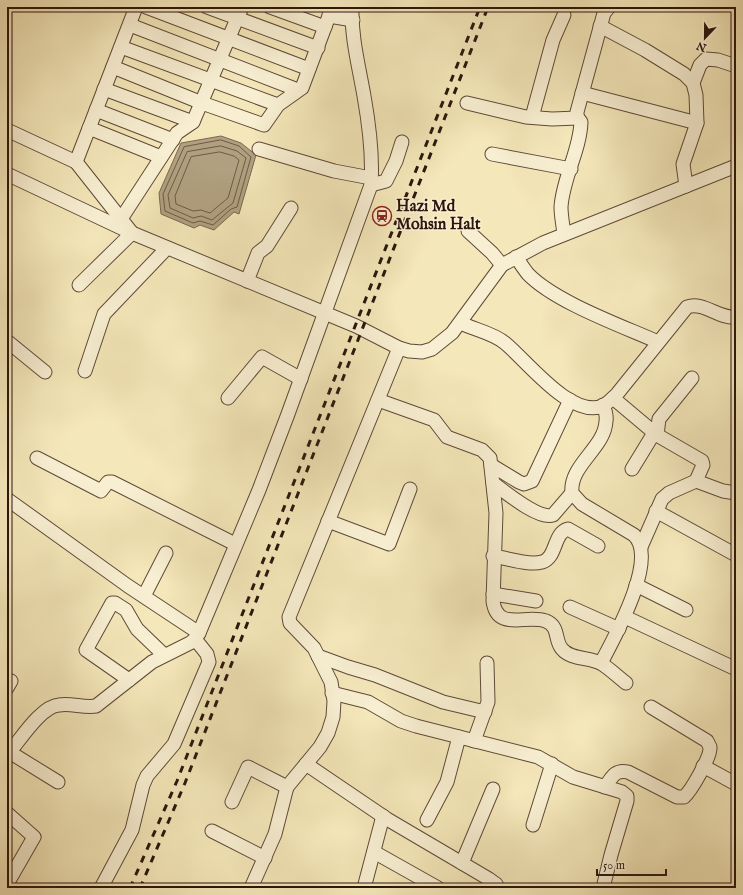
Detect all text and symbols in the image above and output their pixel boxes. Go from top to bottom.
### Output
north arrow [685,18,725,58]
text: N [694,38,710,55]
place label: Hazi Md Mohsin Halt [396,197,481,235]
station icon: Hazi Md Mohsin Halt [371,205,393,227]
scale bar [597,851,666,877]
text: 50 m [603,858,625,873]

